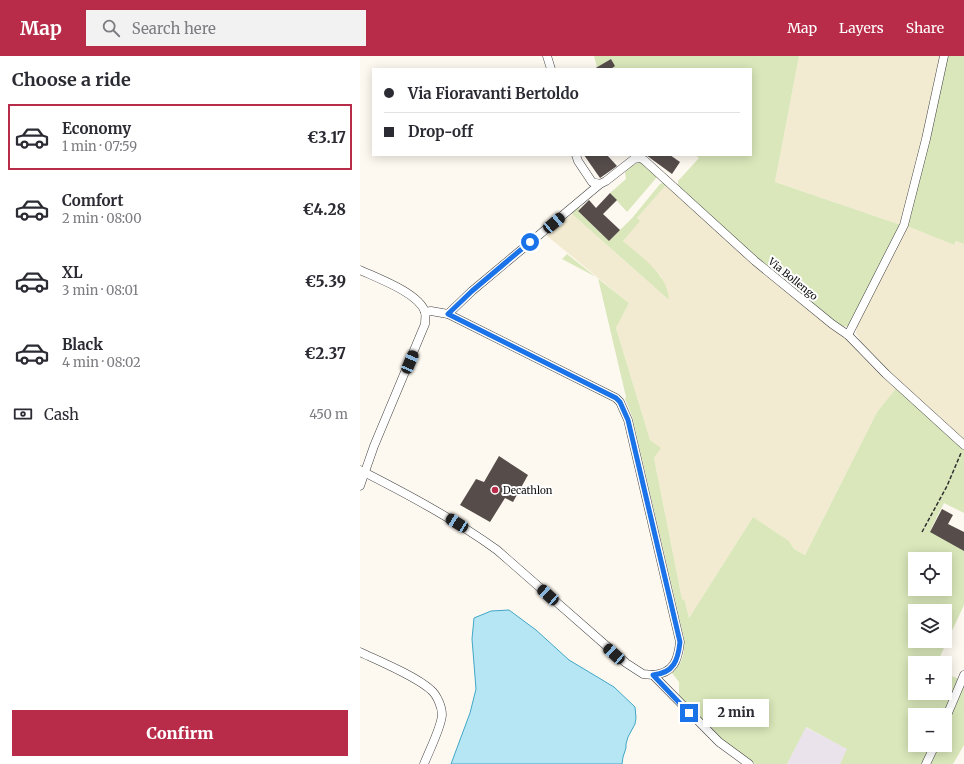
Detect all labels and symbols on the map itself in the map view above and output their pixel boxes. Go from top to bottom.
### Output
car [541,211,567,235]
route start [521,233,539,251]
street label: Via Bollengo [765,254,821,303]
car [400,349,420,375]
place label: Decathlon [503,484,553,497]
marker: Decathlon [490,485,500,495]
car [444,512,470,534]
car [535,583,561,607]
car [601,642,627,666]
callout: 2 min [703,699,769,727]
route end [680,704,698,722]

